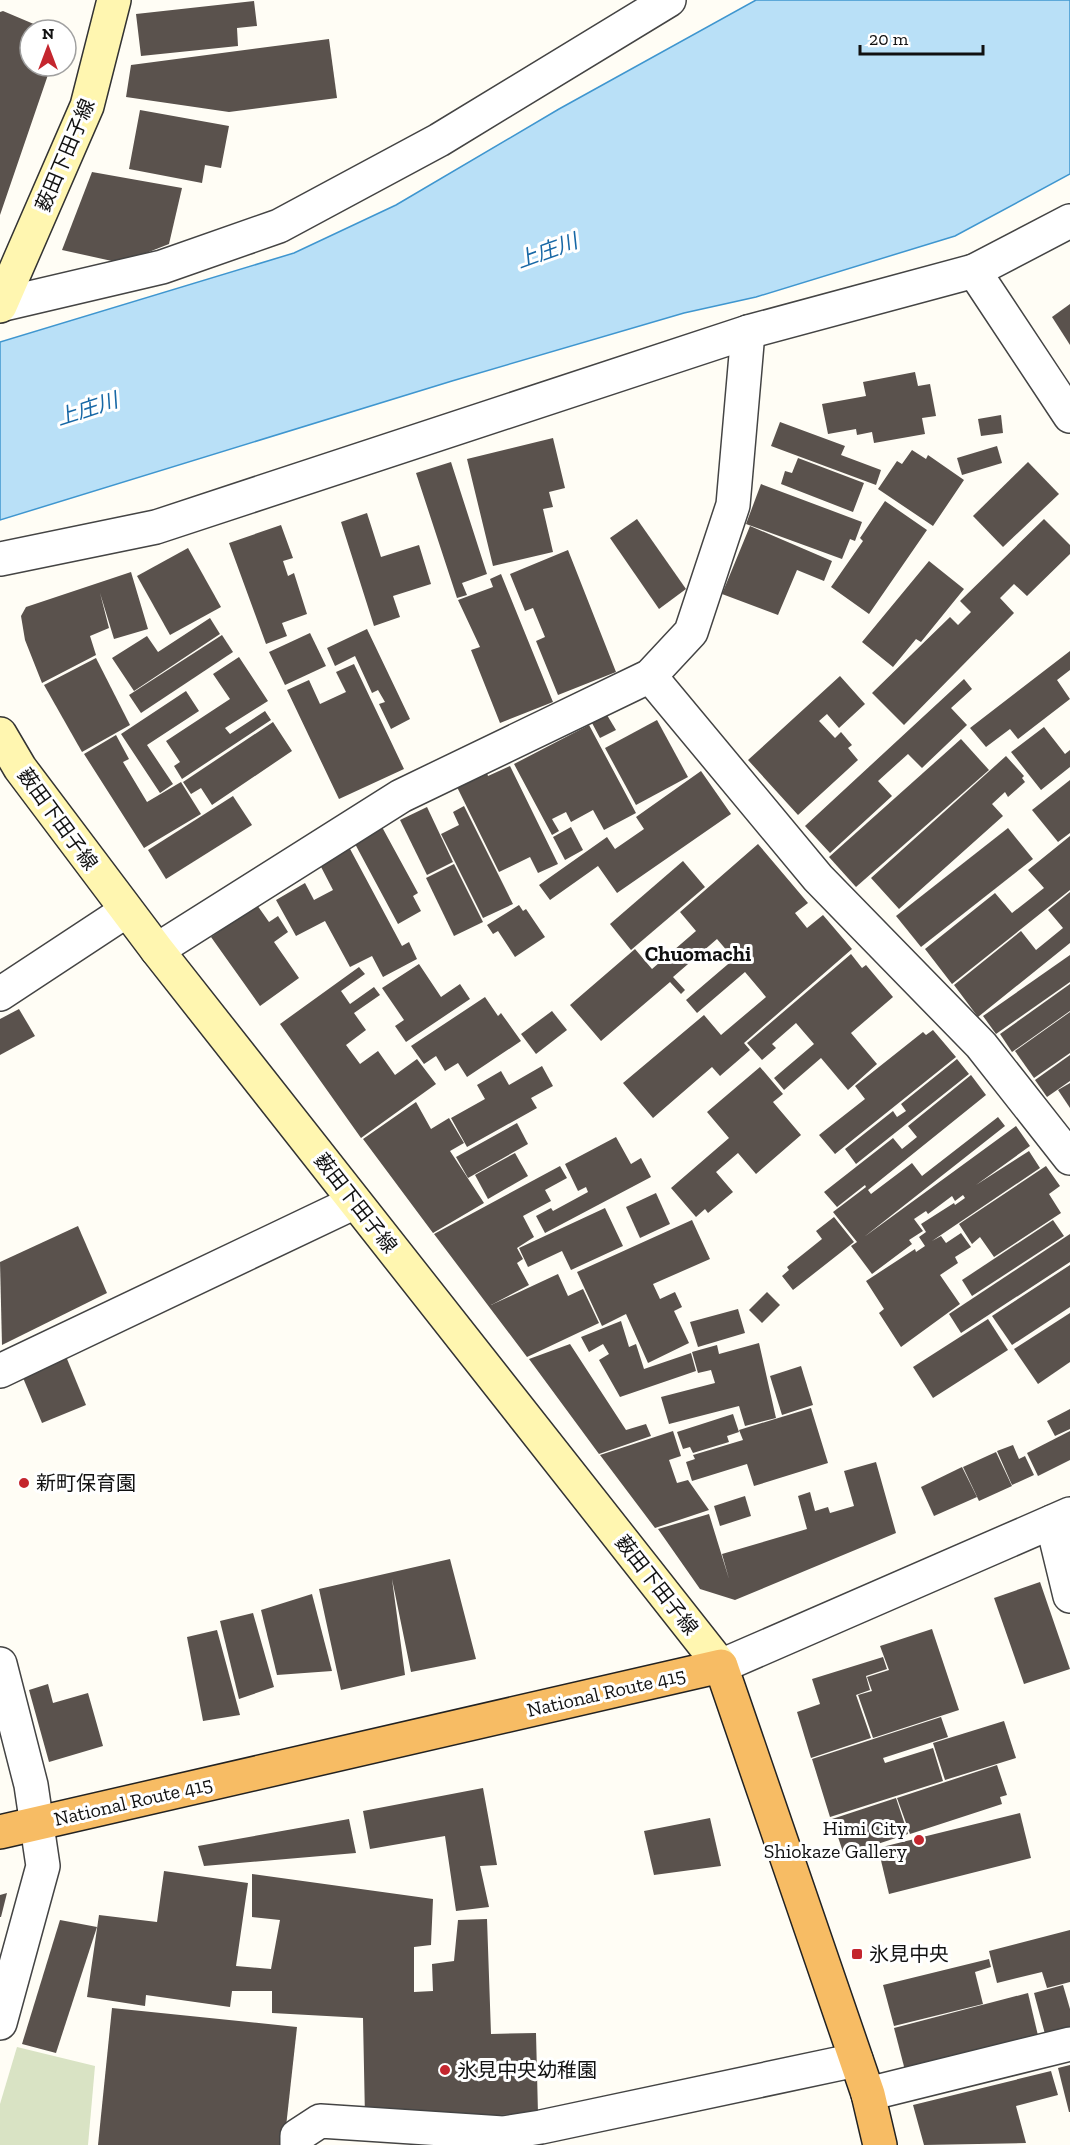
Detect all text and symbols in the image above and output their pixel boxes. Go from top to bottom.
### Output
north arrow [18,18,78,78]
scale bar [860,18,983,56]
text: N [42,24,54,43]
text: 20 m [869,28,909,50]
street label: 薮田下田子線 [31,95,99,215]
water label: 上庄川 [513,227,583,273]
water label: 上庄川 [53,386,123,430]
street label: 薮田下田子線 [13,763,103,875]
district label: Chuomachi [645,941,751,966]
street label: 薮田下田子線 [310,1148,402,1258]
place label: 新町保育園 [36,1471,136,1495]
marker: 新町保育園 [17,1476,31,1490]
street label: 薮田下田子線 [611,1530,703,1640]
street label: National Route 415 [524,1662,688,1722]
street label: National Route 415 [51,1771,215,1831]
place label: Himi City Shiokaze Gallery [764,1816,908,1863]
marker: Himi City Shiokaze Gallery [912,1833,926,1847]
place label: 氷見中央 [869,1942,949,1966]
marker: 氷見中央 [850,1947,864,1961]
place label: 氷見中央幼稚園 [457,2058,597,2082]
marker: 氷見中央幼稚園 [438,2063,452,2077]

